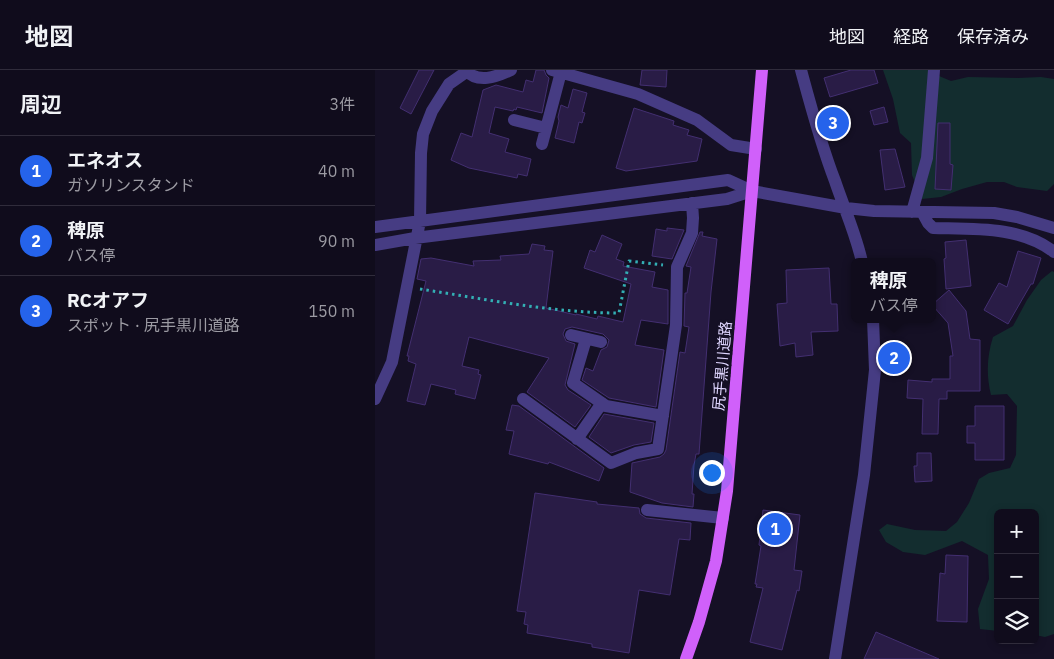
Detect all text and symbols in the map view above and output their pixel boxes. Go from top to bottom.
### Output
text: 地図 [25,20,73,52]
text: 地図 [829,25,865,48]
text: 経路 [893,25,929,48]
text: 保存済み [957,25,1029,48]
text: 周辺 [20,90,62,118]
text: 3件 [329,94,355,114]
pin: 3 [817,104,849,142]
text: エネオス [67,148,143,172]
text: 1 [31,161,41,181]
text: 40 m [318,161,355,181]
text: ガソリンスタンド [67,175,195,195]
text: 稗原 [67,218,105,242]
text: 2 [31,231,41,251]
text: 90 m [318,231,355,251]
text: バス停 [67,245,115,265]
popup [851,258,936,323]
text: 稗原 [869,268,908,292]
text: RCオアフ [67,288,149,312]
text: バス停 [869,295,918,315]
text: 3 [31,301,41,321]
text: 150 m [308,301,355,321]
text: スポット · 尻手黒川道路 [67,315,240,335]
street label: 尻手黒川道路 [709,320,735,412]
pin: 2 [878,339,910,377]
your location [699,460,725,486]
map controls [994,509,1039,644]
button: + [994,509,1039,554]
pin: 1 [759,510,791,548]
button: − [994,554,1039,599]
button: layers [994,599,1039,644]

